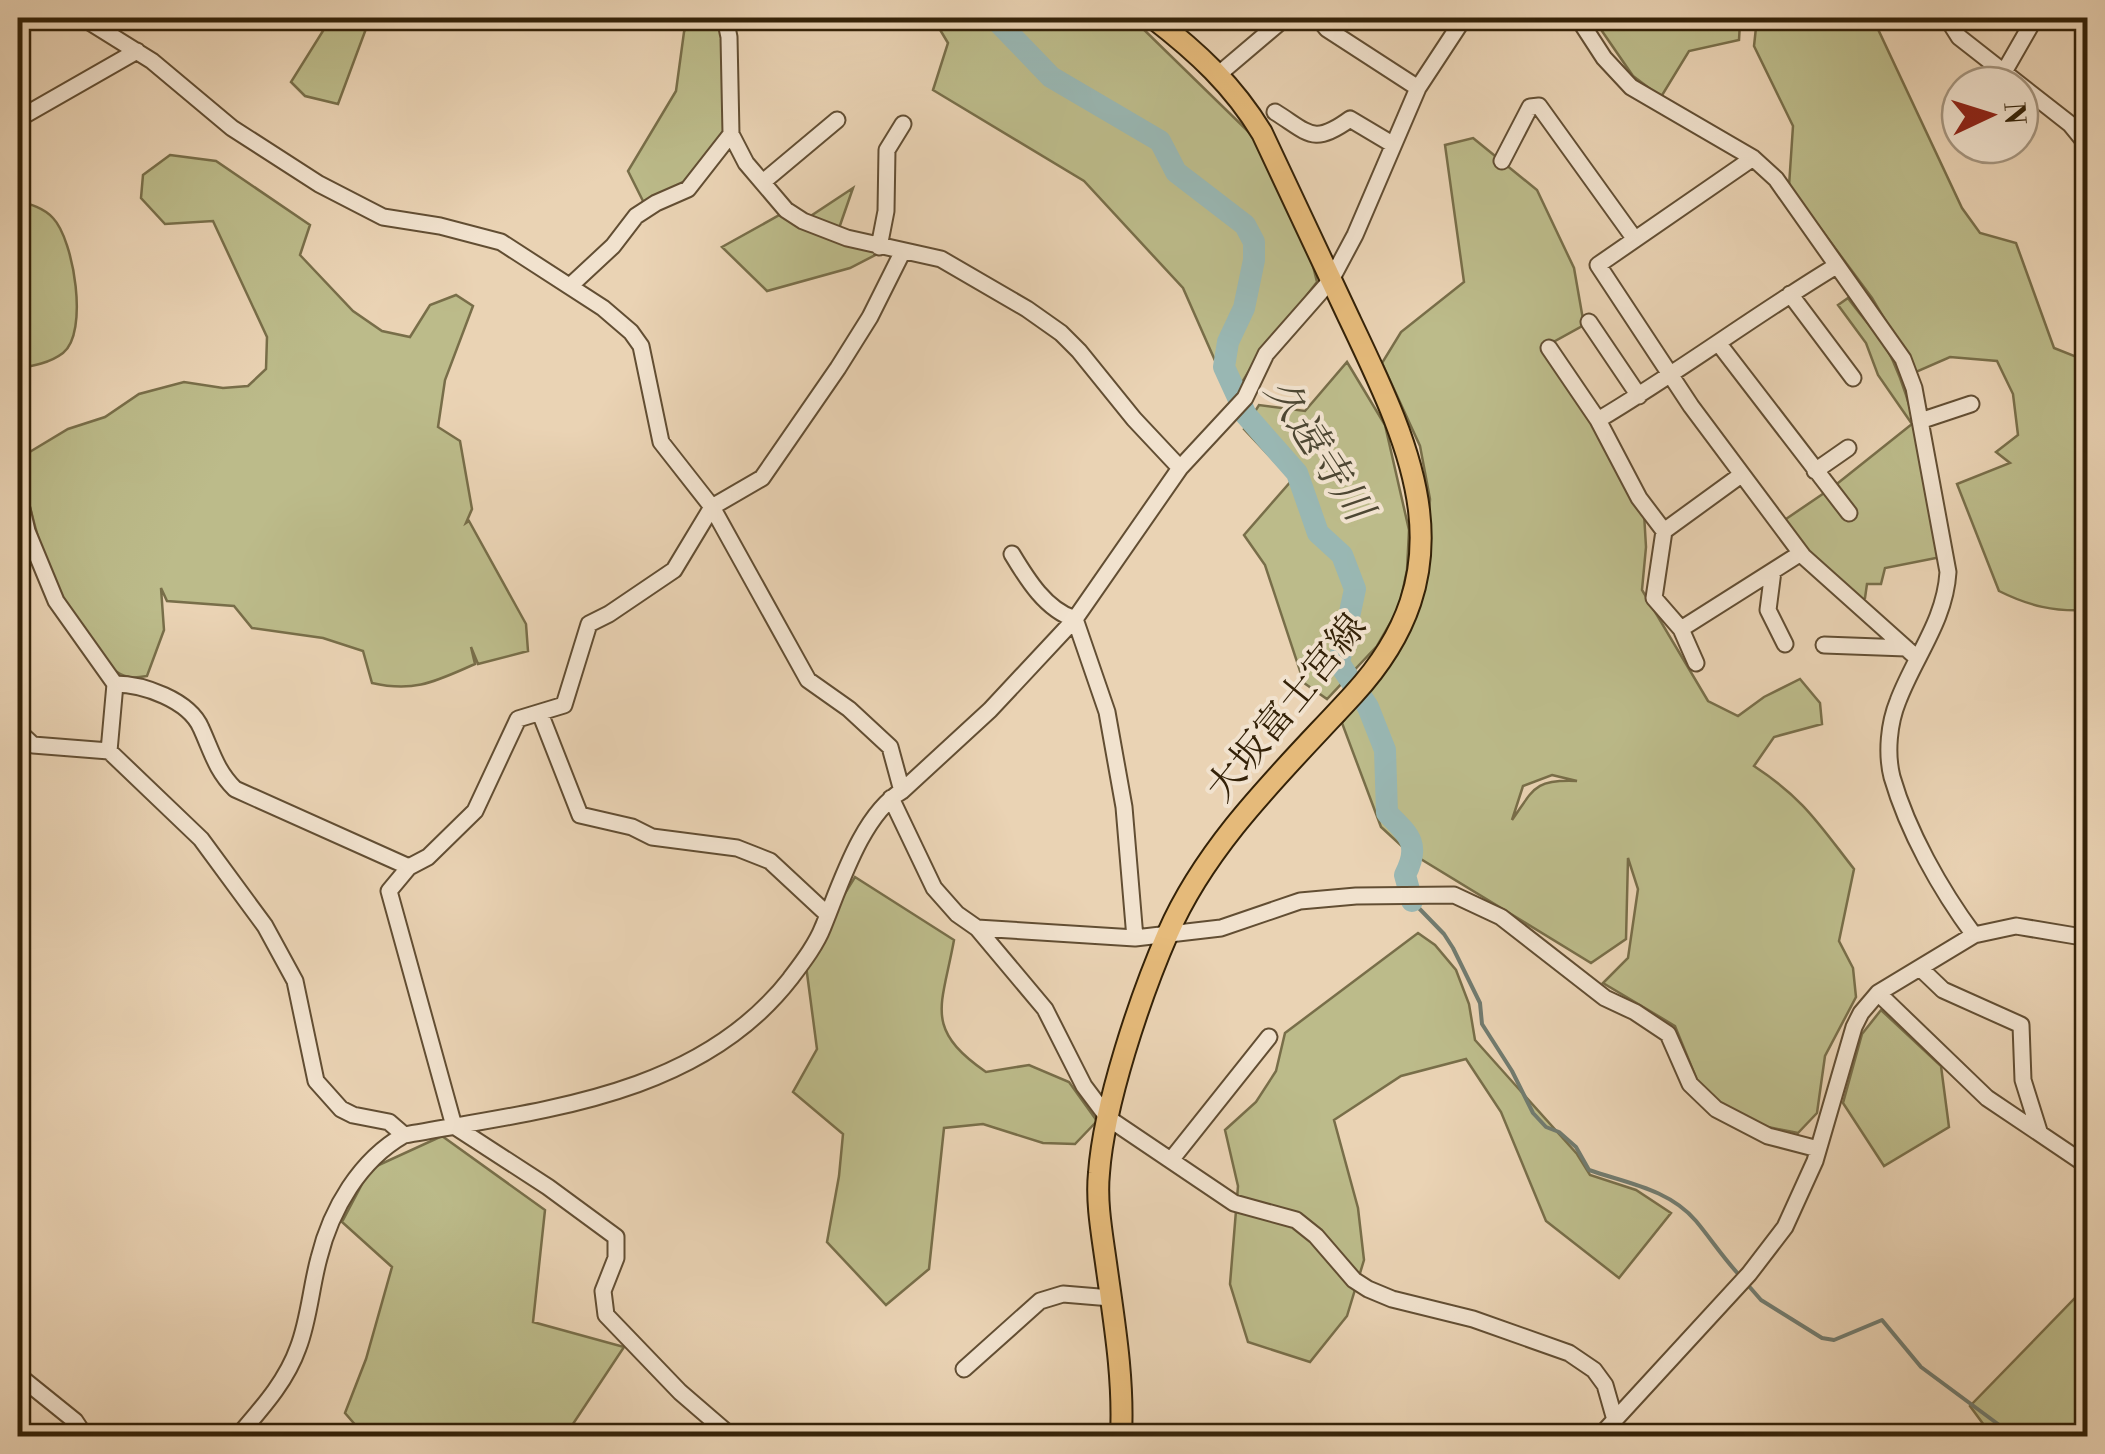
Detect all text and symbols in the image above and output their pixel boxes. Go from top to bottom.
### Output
north arrow [1940,65,2040,165]
text: N [1995,101,2032,126]
water label: 久遠寺川 [1253,369,1385,534]
street label: 大坂富士宮線 [1197,605,1377,811]

